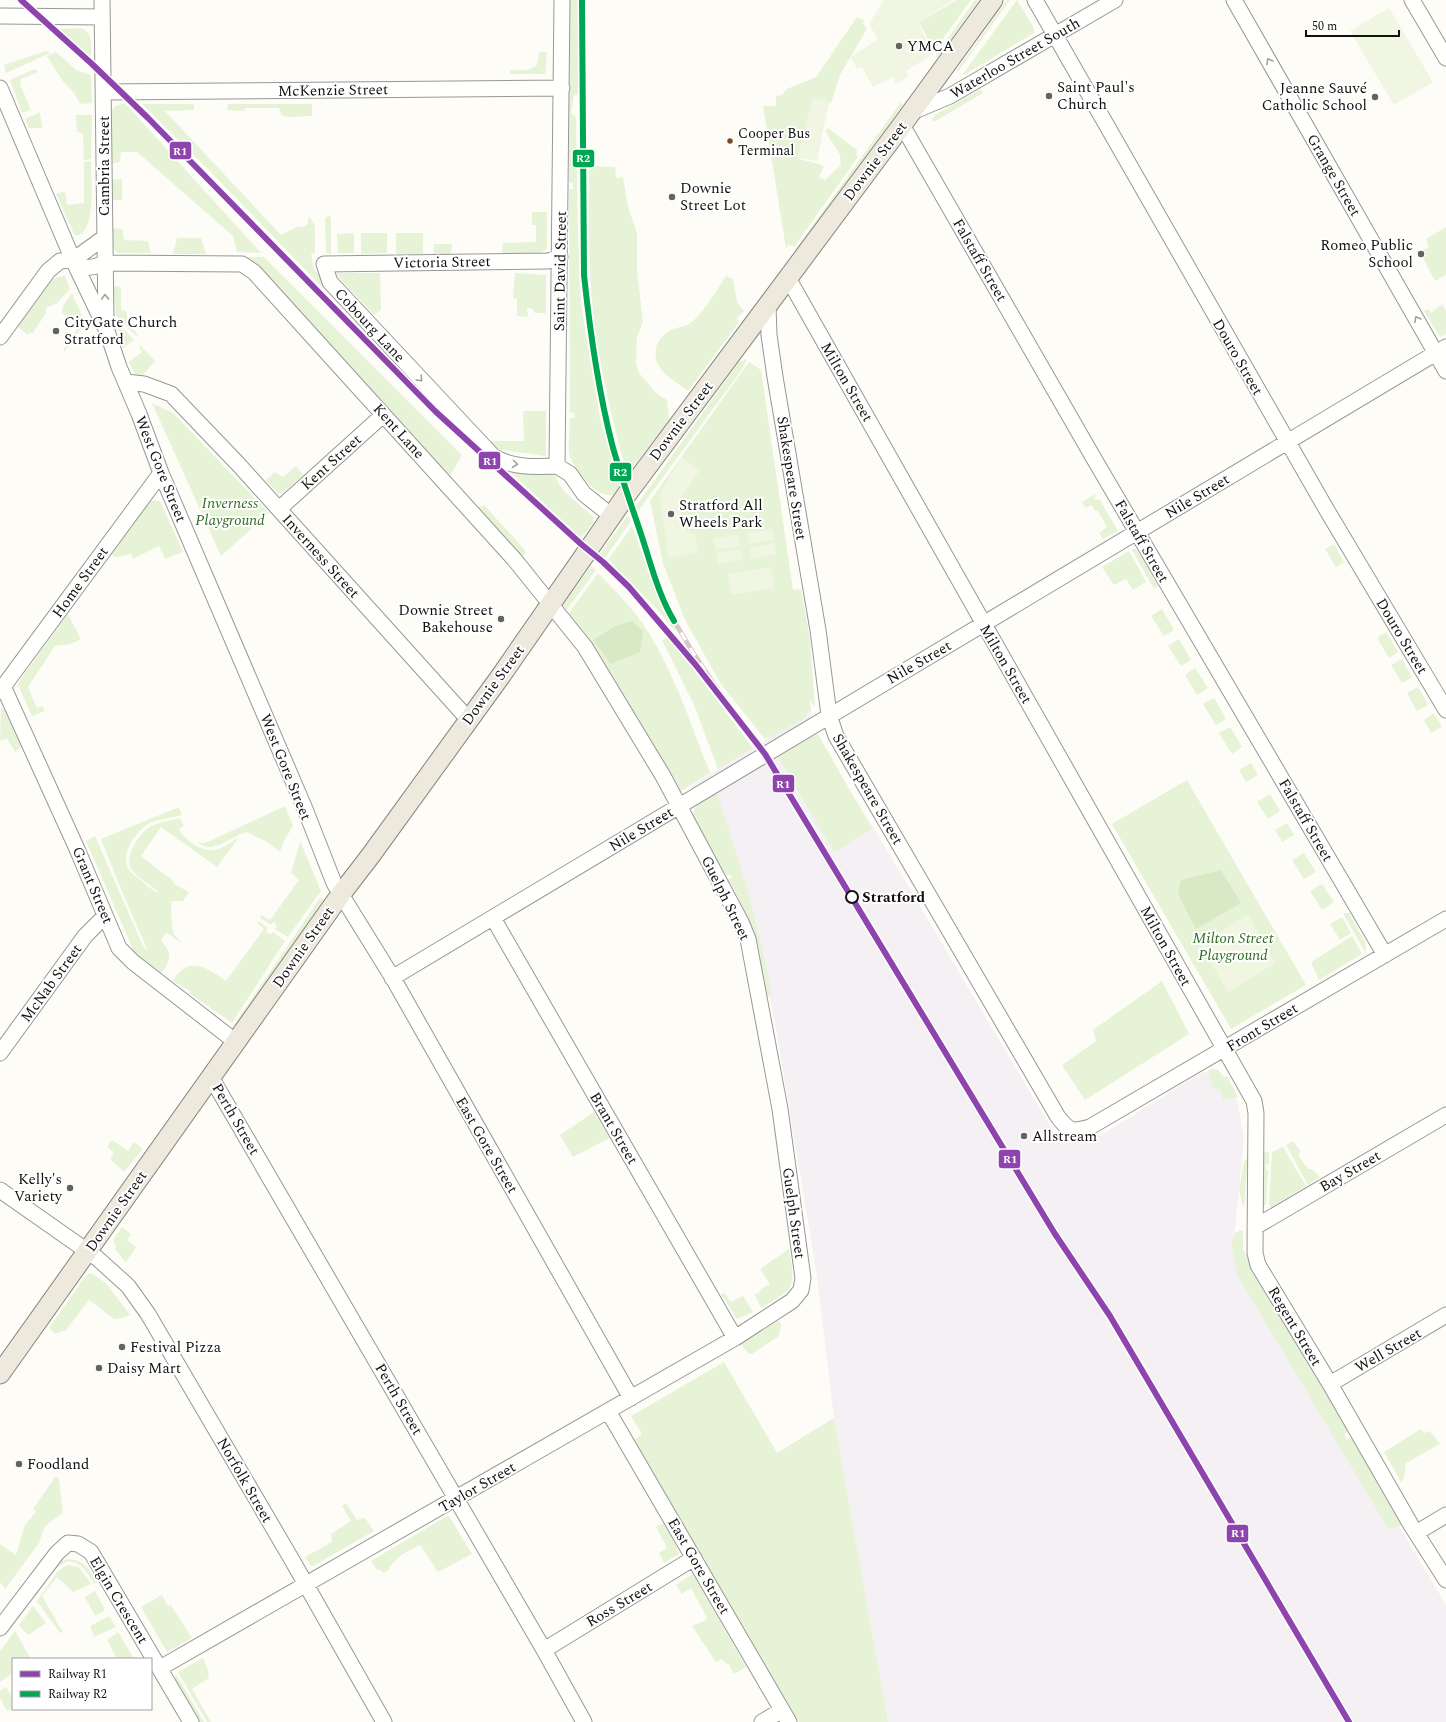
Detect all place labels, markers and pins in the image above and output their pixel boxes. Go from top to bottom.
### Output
place label: YMCA [907,35,954,58]
marker: YMCA [894,41,904,51]
place label: Saint Paul's Church [1057,76,1135,116]
place label: Jeanne Sauvé Catholic School [1262,77,1367,117]
marker: Saint Paul's Church [1044,91,1054,101]
marker: Jeanne Sauvé Catholic School [1370,92,1380,102]
place label: Cooper Bus Terminal [738,123,810,161]
marker: Cooper Bus Terminal [725,136,735,146]
place label: Downie Street Lot [680,177,746,217]
marker: Downie Street Lot [667,192,677,202]
place label: Romeo Public School [1320,234,1413,274]
marker: Romeo Public School [1416,249,1426,259]
place label: CityGate Church Stratford [64,311,177,351]
marker: CityGate Church Stratford [51,326,61,336]
place label: Stratford All Wheels Park [679,494,763,534]
marker: Stratford All Wheels Park [666,509,676,519]
place label: Downie Street Bakehouse [398,599,493,639]
marker: Downie Street Bakehouse [496,614,506,624]
place label: Stratford [862,886,925,909]
marker: Stratford [845,890,859,904]
place label: Allstream [1032,1125,1097,1148]
marker: Allstream [1019,1131,1029,1141]
place label: Kelly's Variety [14,1168,63,1208]
marker: Kelly's Variety [65,1183,75,1193]
place label: Festival Pizza [130,1336,222,1359]
marker: Festival Pizza [117,1342,127,1352]
place label: Daisy Mart [107,1357,181,1380]
marker: Daisy Mart [94,1363,104,1373]
place label: Foodland [27,1453,89,1476]
marker: Foodland [14,1459,24,1469]

